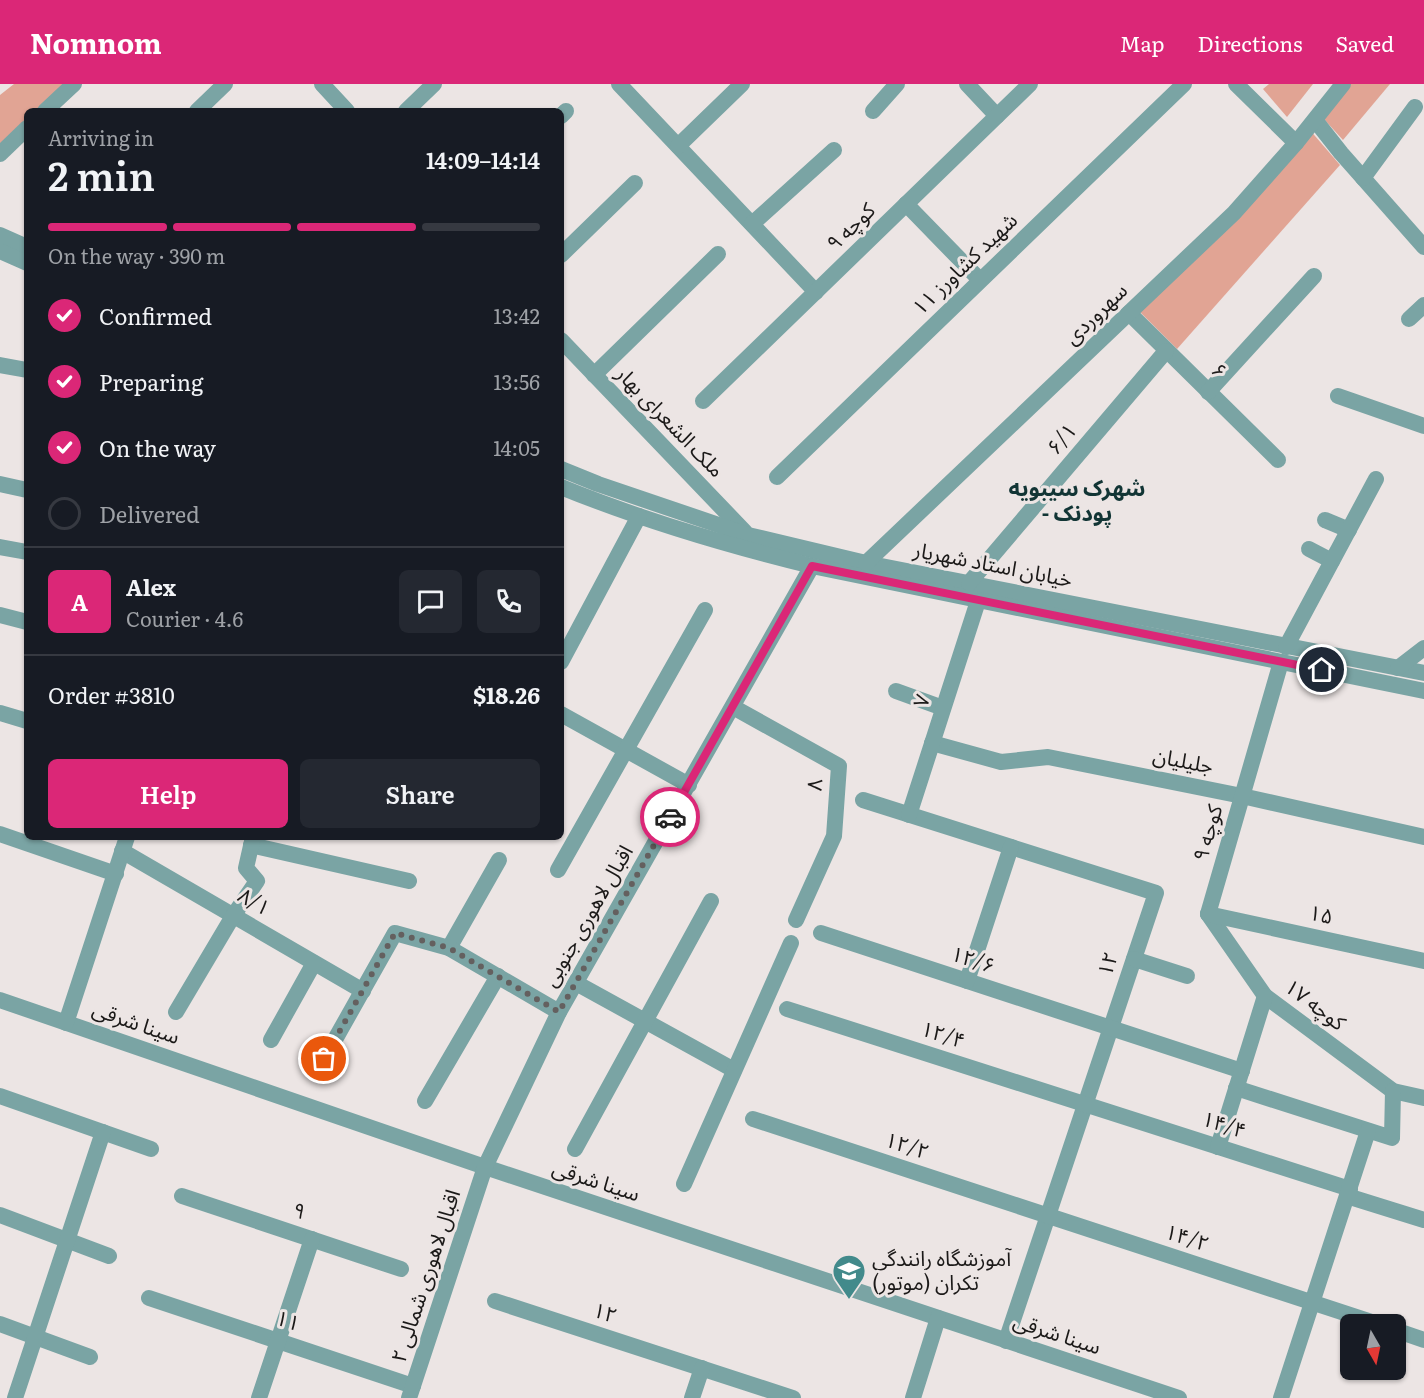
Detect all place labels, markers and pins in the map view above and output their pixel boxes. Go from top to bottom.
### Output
pin [1296,644,1347,695]
pin [298,1033,349,1084]
place label: آموزشگاه رانندگی تکران (موتور) [872,1241,1012,1296]
school or university icon: آموزشگاه رانندگی تکران (موتور) [831,1253,867,1300]

